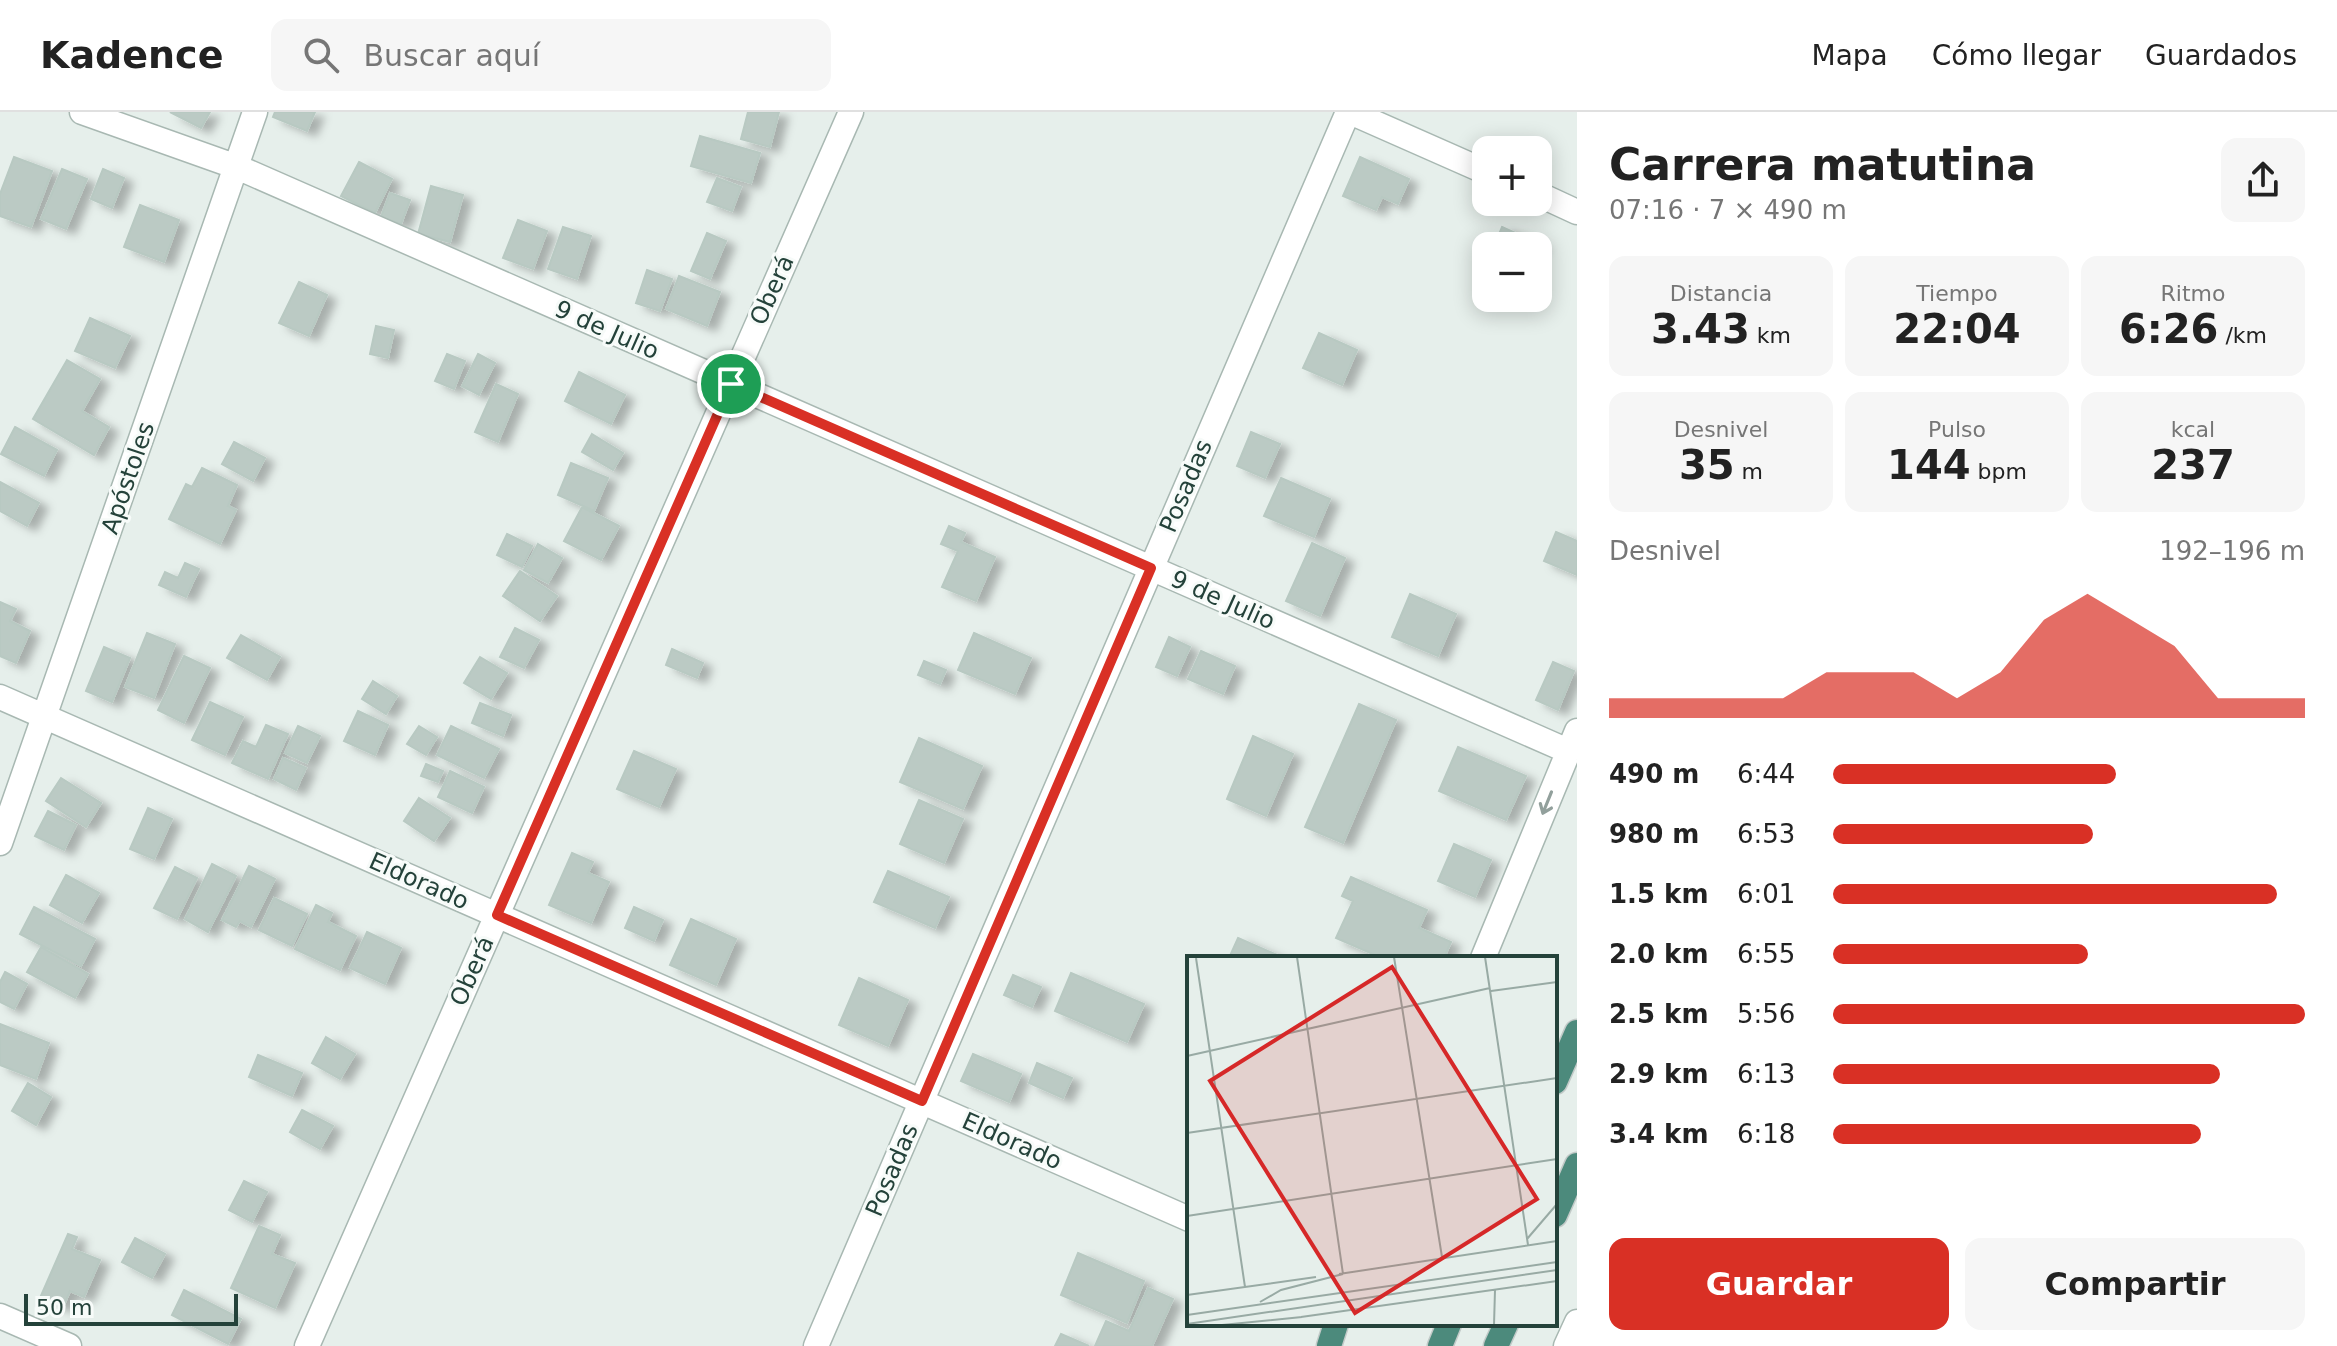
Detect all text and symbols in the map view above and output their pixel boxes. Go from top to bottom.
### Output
search box [271,19,831,91]
text: Kadence [40,33,223,77]
icon: search [299,33,343,77]
text: Buscar aquí [363,38,540,73]
text: Mapa [1811,39,1888,72]
text: Cómo llegar [1932,39,2101,72]
text: Guardados [2145,39,2297,72]
map controls [1472,136,1552,312]
button: + [1472,136,1552,216]
button: share [2221,138,2305,222]
text: Carrera matutina [1609,139,2036,190]
text: 07:16 · 7 × 490 m [1609,195,1847,225]
button: − [1472,232,1552,312]
street label: Oberá [744,251,800,329]
text: Distancia [1670,281,1772,306]
text: Tiempo [1916,281,1998,306]
text: Ritmo [2161,281,2225,306]
street label: 9 de Julio [551,295,663,365]
text: 3.43 [1651,306,1750,352]
text: 22:04 [1893,306,2021,352]
text: 6:26 [2119,306,2218,352]
text: km [1750,323,1791,348]
text: /km [2218,323,2267,348]
pin [697,350,765,418]
icon: arrive [709,362,753,406]
text: Desnivel [1674,417,1768,442]
text: Pulso [1928,417,1986,442]
text: kcal [2171,417,2215,442]
street label: Apóstoles [96,418,160,538]
street label: Posadas [1154,435,1218,537]
text: 35 [1679,442,1735,488]
text: 144 [1887,442,1971,488]
text: 237 [2151,442,2235,488]
text: m [1735,459,1763,484]
text: bpm [1971,459,2027,484]
text: Desnivel [1609,536,1721,566]
text: 192–196 m [2159,536,2305,566]
street label: 9 de Julio [1167,565,1279,635]
text: 490 m [1609,759,1699,789]
text: 6:44 [1737,759,1795,789]
one-way arrow [1538,790,1553,815]
text: 980 m [1609,819,1699,849]
text: 6:53 [1737,819,1795,849]
street label: Eldorado [365,847,473,915]
text: 1.5 km [1609,879,1709,909]
text: 6:01 [1737,879,1795,909]
street label: Oberá [444,932,500,1010]
text: 2.0 km [1609,939,1709,969]
text: 6:55 [1737,939,1795,969]
inset map [1187,956,1557,1326]
text: 2.5 km [1609,999,1709,1029]
text: 5:56 [1737,999,1795,1029]
text: 2.9 km [1609,1059,1709,1089]
text: 6:13 [1737,1059,1795,1089]
street label: Eldorado [958,1107,1066,1175]
street label: Posadas [860,1119,924,1221]
text: 3.4 km [1609,1119,1709,1149]
text: 6:18 [1737,1119,1795,1149]
button: Guardar [1609,1238,1949,1330]
button: Compartir [1965,1238,2305,1330]
scale bar [24,1290,238,1326]
text: 50 m [36,1295,92,1320]

